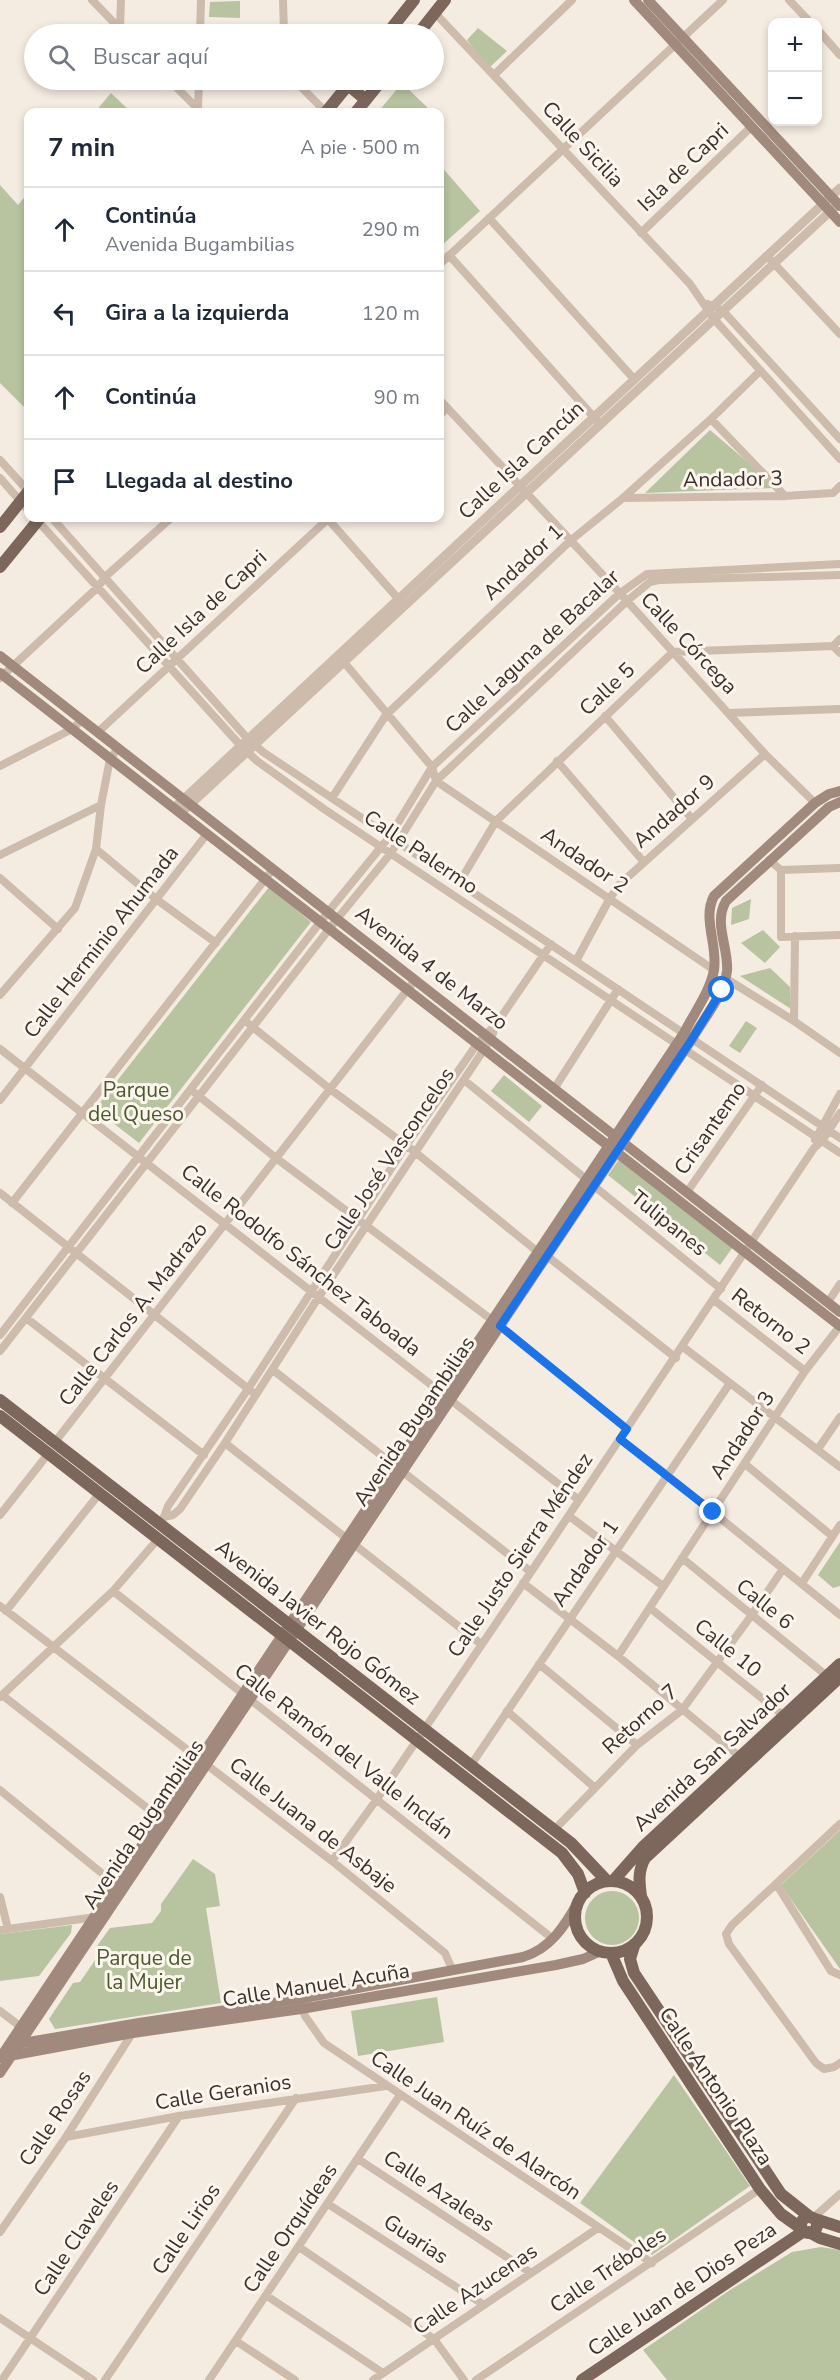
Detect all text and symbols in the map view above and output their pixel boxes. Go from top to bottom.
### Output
map controls [768,18,822,126]
button: + [768,18,822,72]
search box [24,24,444,90]
icon: search [45,41,78,74]
text: Buscar aquí [93,42,208,72]
button: − [768,72,822,126]
street label: Calle Sicilia [536,95,630,193]
street label: Isla de Capri [631,116,735,218]
text: 7 min [48,130,115,165]
text: A pie · 500 m [300,134,420,161]
text: Continúa [105,201,196,231]
icon: ahead [48,213,81,246]
text: 290 m [362,216,420,243]
text: Avenida Bugambilias [105,231,295,258]
icon: left [48,297,81,330]
text: Gira a la izquierda [105,298,289,328]
text: 120 m [362,300,420,327]
icon: ahead [48,381,81,414]
text: Continúa [105,382,196,412]
text: 90 m [374,384,420,411]
street label: Calle Isla Cancún [452,394,590,526]
street label: Andador 3 [683,464,783,494]
icon: arrive [48,465,81,498]
text: Llegada al destino [105,466,293,496]
street label: Andador 1 [477,518,569,606]
street label: Calle Isla de Capri [129,544,273,680]
street label: Calle Laguna de Bacalar [439,562,626,739]
street label: Calle Córcega [634,586,744,700]
street label: Calle 5 [573,656,641,722]
street label: Andador 9 [627,768,721,854]
street label: Calle Palermo [358,803,484,901]
street label: Andador 2 [536,820,634,900]
street label: Calle Herminio Ahumada [17,840,185,1044]
street label: Avenida 4 de Marzo [350,899,514,1037]
route start [708,976,734,1002]
street label: Calle José Vasconcelos [317,1062,461,1256]
park label: Parque del Queso [88,1076,184,1128]
street label: Crisantemo [668,1076,752,1180]
street label: Calle Rodolfo Sánchez Taboada [175,1157,427,1363]
street label: Tulipanes [625,1184,713,1262]
street label: Calle Carlos A. Madrazo [52,1216,214,1412]
street label: Retorno 2 [726,1281,816,1361]
street label: Avenida Bugambilias [347,1331,481,1511]
street label: Andador 3 [703,1385,781,1485]
street label: Calle Justo Sierra Méndez [441,1447,599,1663]
route end [699,1498,725,1524]
street label: Andador 1 [545,1514,625,1612]
street label: Avenida Javier Rojo Gómez [210,1533,427,1711]
street label: Calle 6 [730,1572,800,1636]
street label: Calle 10 [688,1612,768,1684]
street label: Calle Ramón del Valle Inclán [229,1657,459,1845]
street label: Avenida San Salvador [627,1676,797,1838]
street label: Retorno 7 [596,1677,684,1761]
street label: Avenida Bugambilias [76,1734,210,1914]
street label: Calle Juana de Asbaje [223,1751,403,1899]
park label: Parque de la Mujer [96,1944,192,1996]
street label: Calle Manuel Acuña [220,1956,412,2014]
street label: Calle Antonio Plaza [653,2001,779,2171]
street label: Calle Juan Ruíz de Alarcón [365,2044,587,2206]
street label: Calle Rosas [12,2064,98,2172]
street label: Calle Geranios [153,2067,293,2117]
street label: Calle Azaleas [378,2143,500,2239]
street label: Calle Orquídeas [236,2158,344,2298]
street label: Calle Claveles [27,2174,125,2302]
street label: Calle Lirios [145,2178,227,2280]
street label: Guarias [378,2208,454,2270]
street label: Calle Juan de Dios Peza [582,2215,782,2363]
street label: Calle Tréboles [544,2221,672,2319]
street label: Calle Azucenas [407,2237,543,2341]

